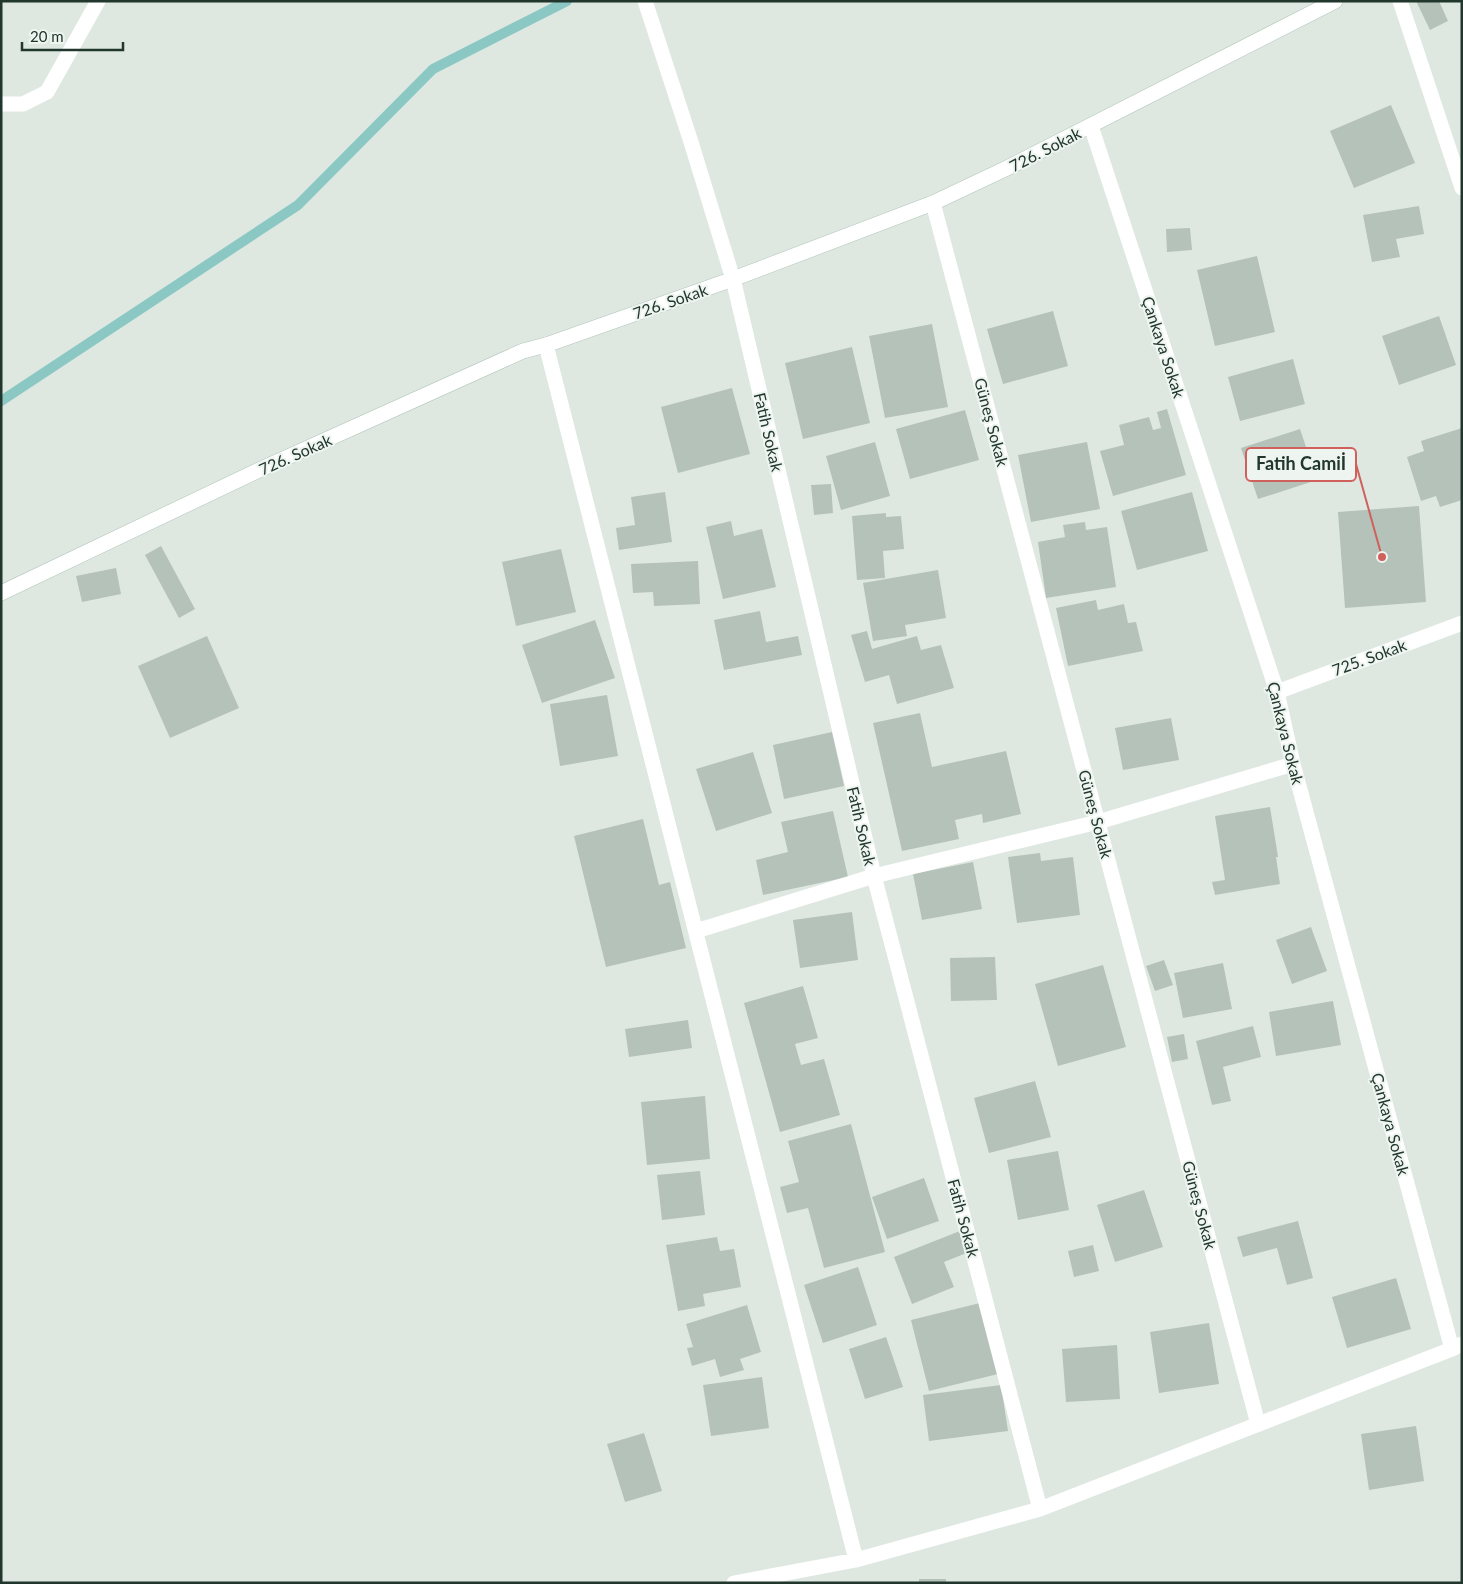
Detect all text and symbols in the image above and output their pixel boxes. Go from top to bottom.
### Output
scale bar [22,20,124,52]
text: 20 m [30,27,64,45]
street label: 726. Sokak [1006,123,1085,175]
street label: 726. Sokak [630,279,711,323]
street label: Çankaya Sokak [1139,294,1190,401]
street label: Güneş Sokak [971,376,1013,469]
street label: Fatih Sokak [751,391,788,474]
street label: 726. Sokak [256,429,335,478]
callout: Fatih Camiİ [1246,448,1356,481]
text: Fatih Camiİ [1256,452,1346,474]
street label: 725. Sokak [1329,635,1410,679]
street label: Çankaya Sokak [1264,680,1308,787]
street label: Güneş Sokak [1075,768,1117,861]
street label: Fatih Sokak [844,785,881,868]
street label: Çankaya Sokak [1368,1071,1414,1178]
street label: Güneş Sokak [1179,1159,1221,1252]
street label: Fatih Sokak [944,1177,984,1260]

